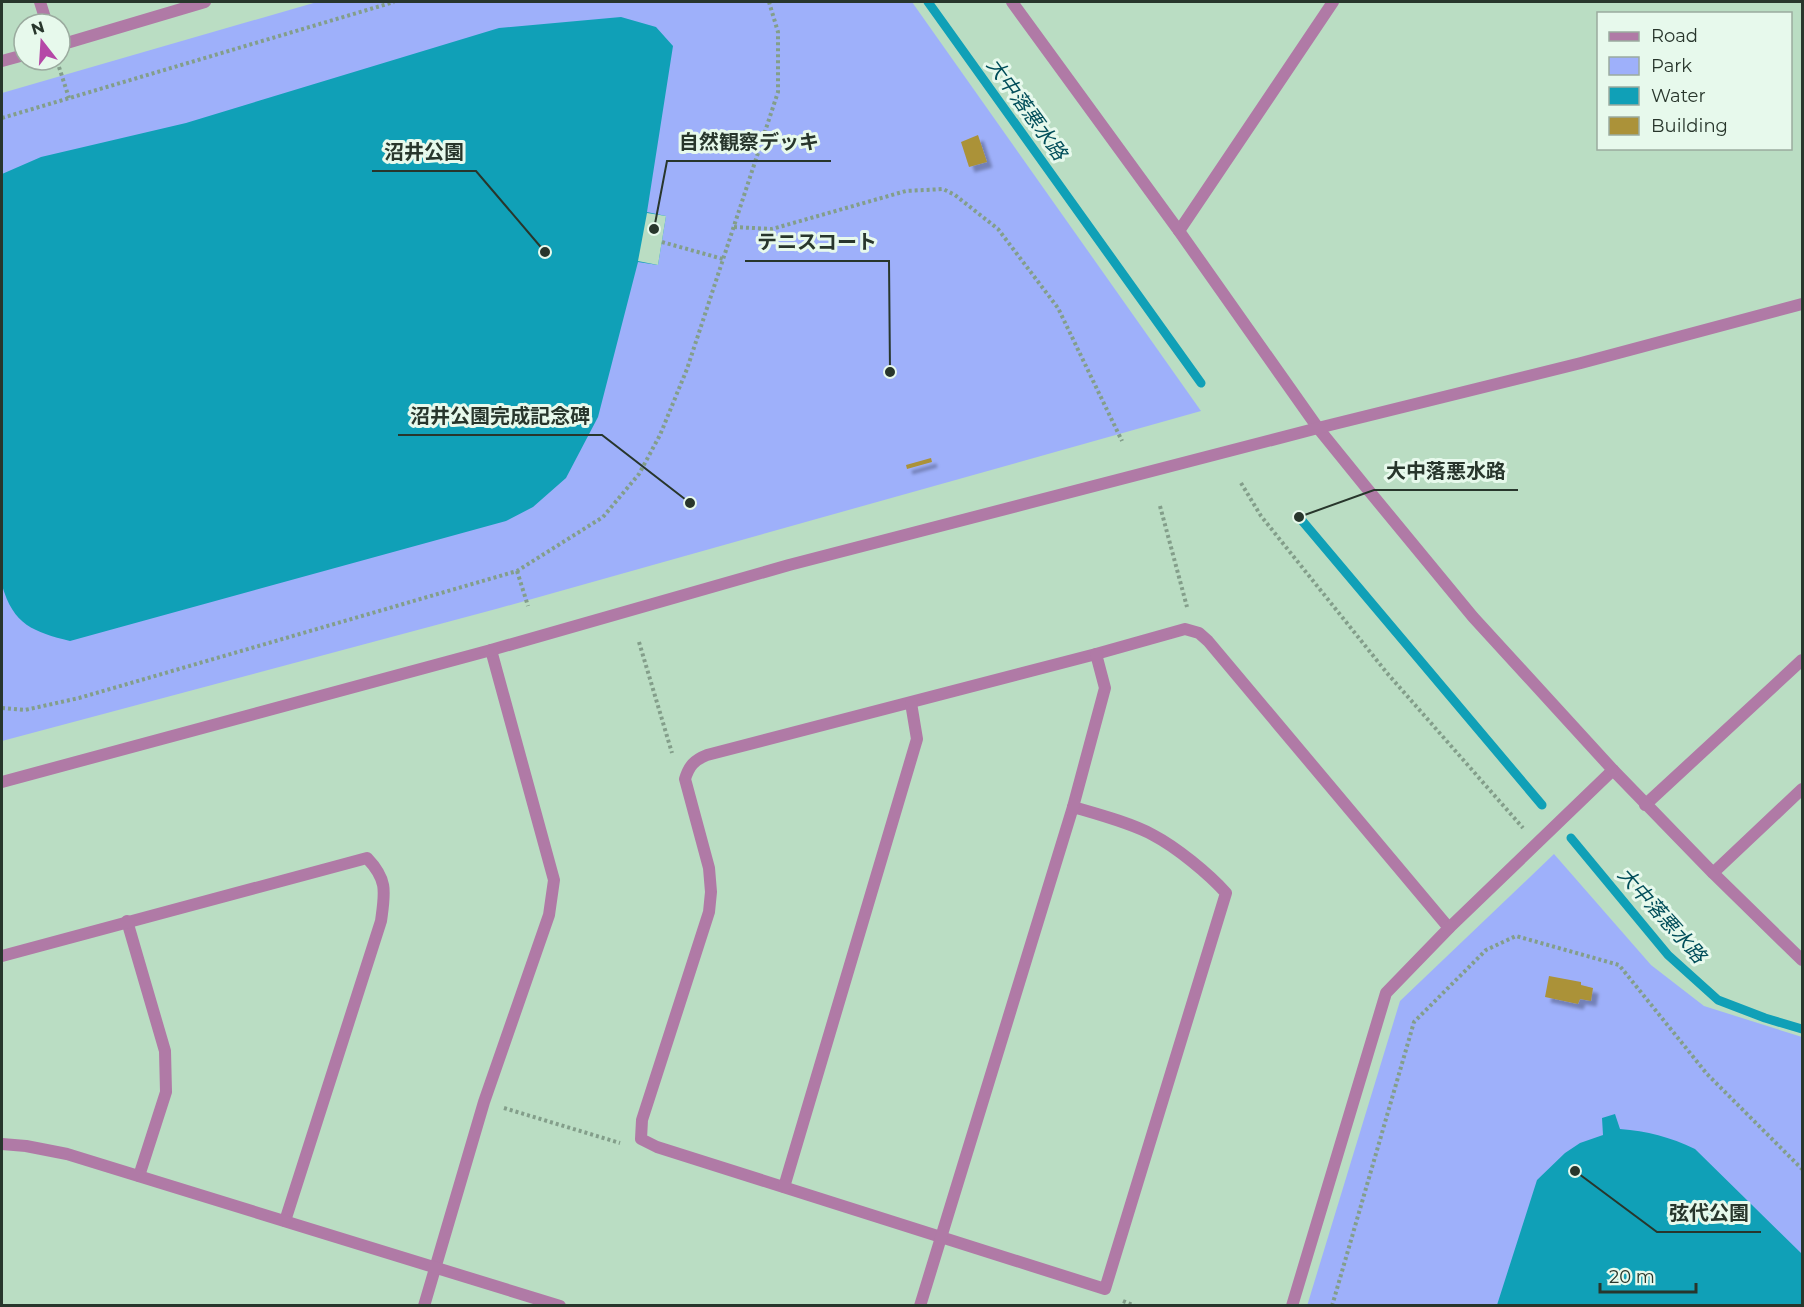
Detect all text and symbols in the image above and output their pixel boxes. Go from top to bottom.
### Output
north arrow [12,12,72,72]
legend [1597,12,1792,150]
text: N [29,17,47,39]
text: Road [1651,25,1698,47]
water label: 大中落悪水路 [982,53,1073,166]
text: Park [1651,55,1692,77]
text: Water [1651,85,1706,107]
text: Building [1651,115,1728,137]
callout: 自然観察デッキ [667,123,831,161]
text: 自然観察デッキ [679,130,819,154]
callout: 沼井公園 [372,133,476,171]
text: 沼井公園 [384,140,464,164]
callout: テニスコート [745,223,889,261]
text: テニスコート [757,230,877,254]
callout: 沼井公園完成記念碑 [398,397,602,435]
text: 沼井公園完成記念碑 [410,404,590,428]
callout: 大中落悪水路 [1374,452,1518,490]
text: 大中落悪水路 [1386,459,1506,483]
water label: 大中落悪水路 [1613,862,1712,969]
callout: 弦代公園 [1657,1194,1761,1232]
text: 弦代公園 [1669,1201,1749,1225]
scale bar [1600,1256,1696,1294]
text: 20 m [1609,1266,1655,1288]

